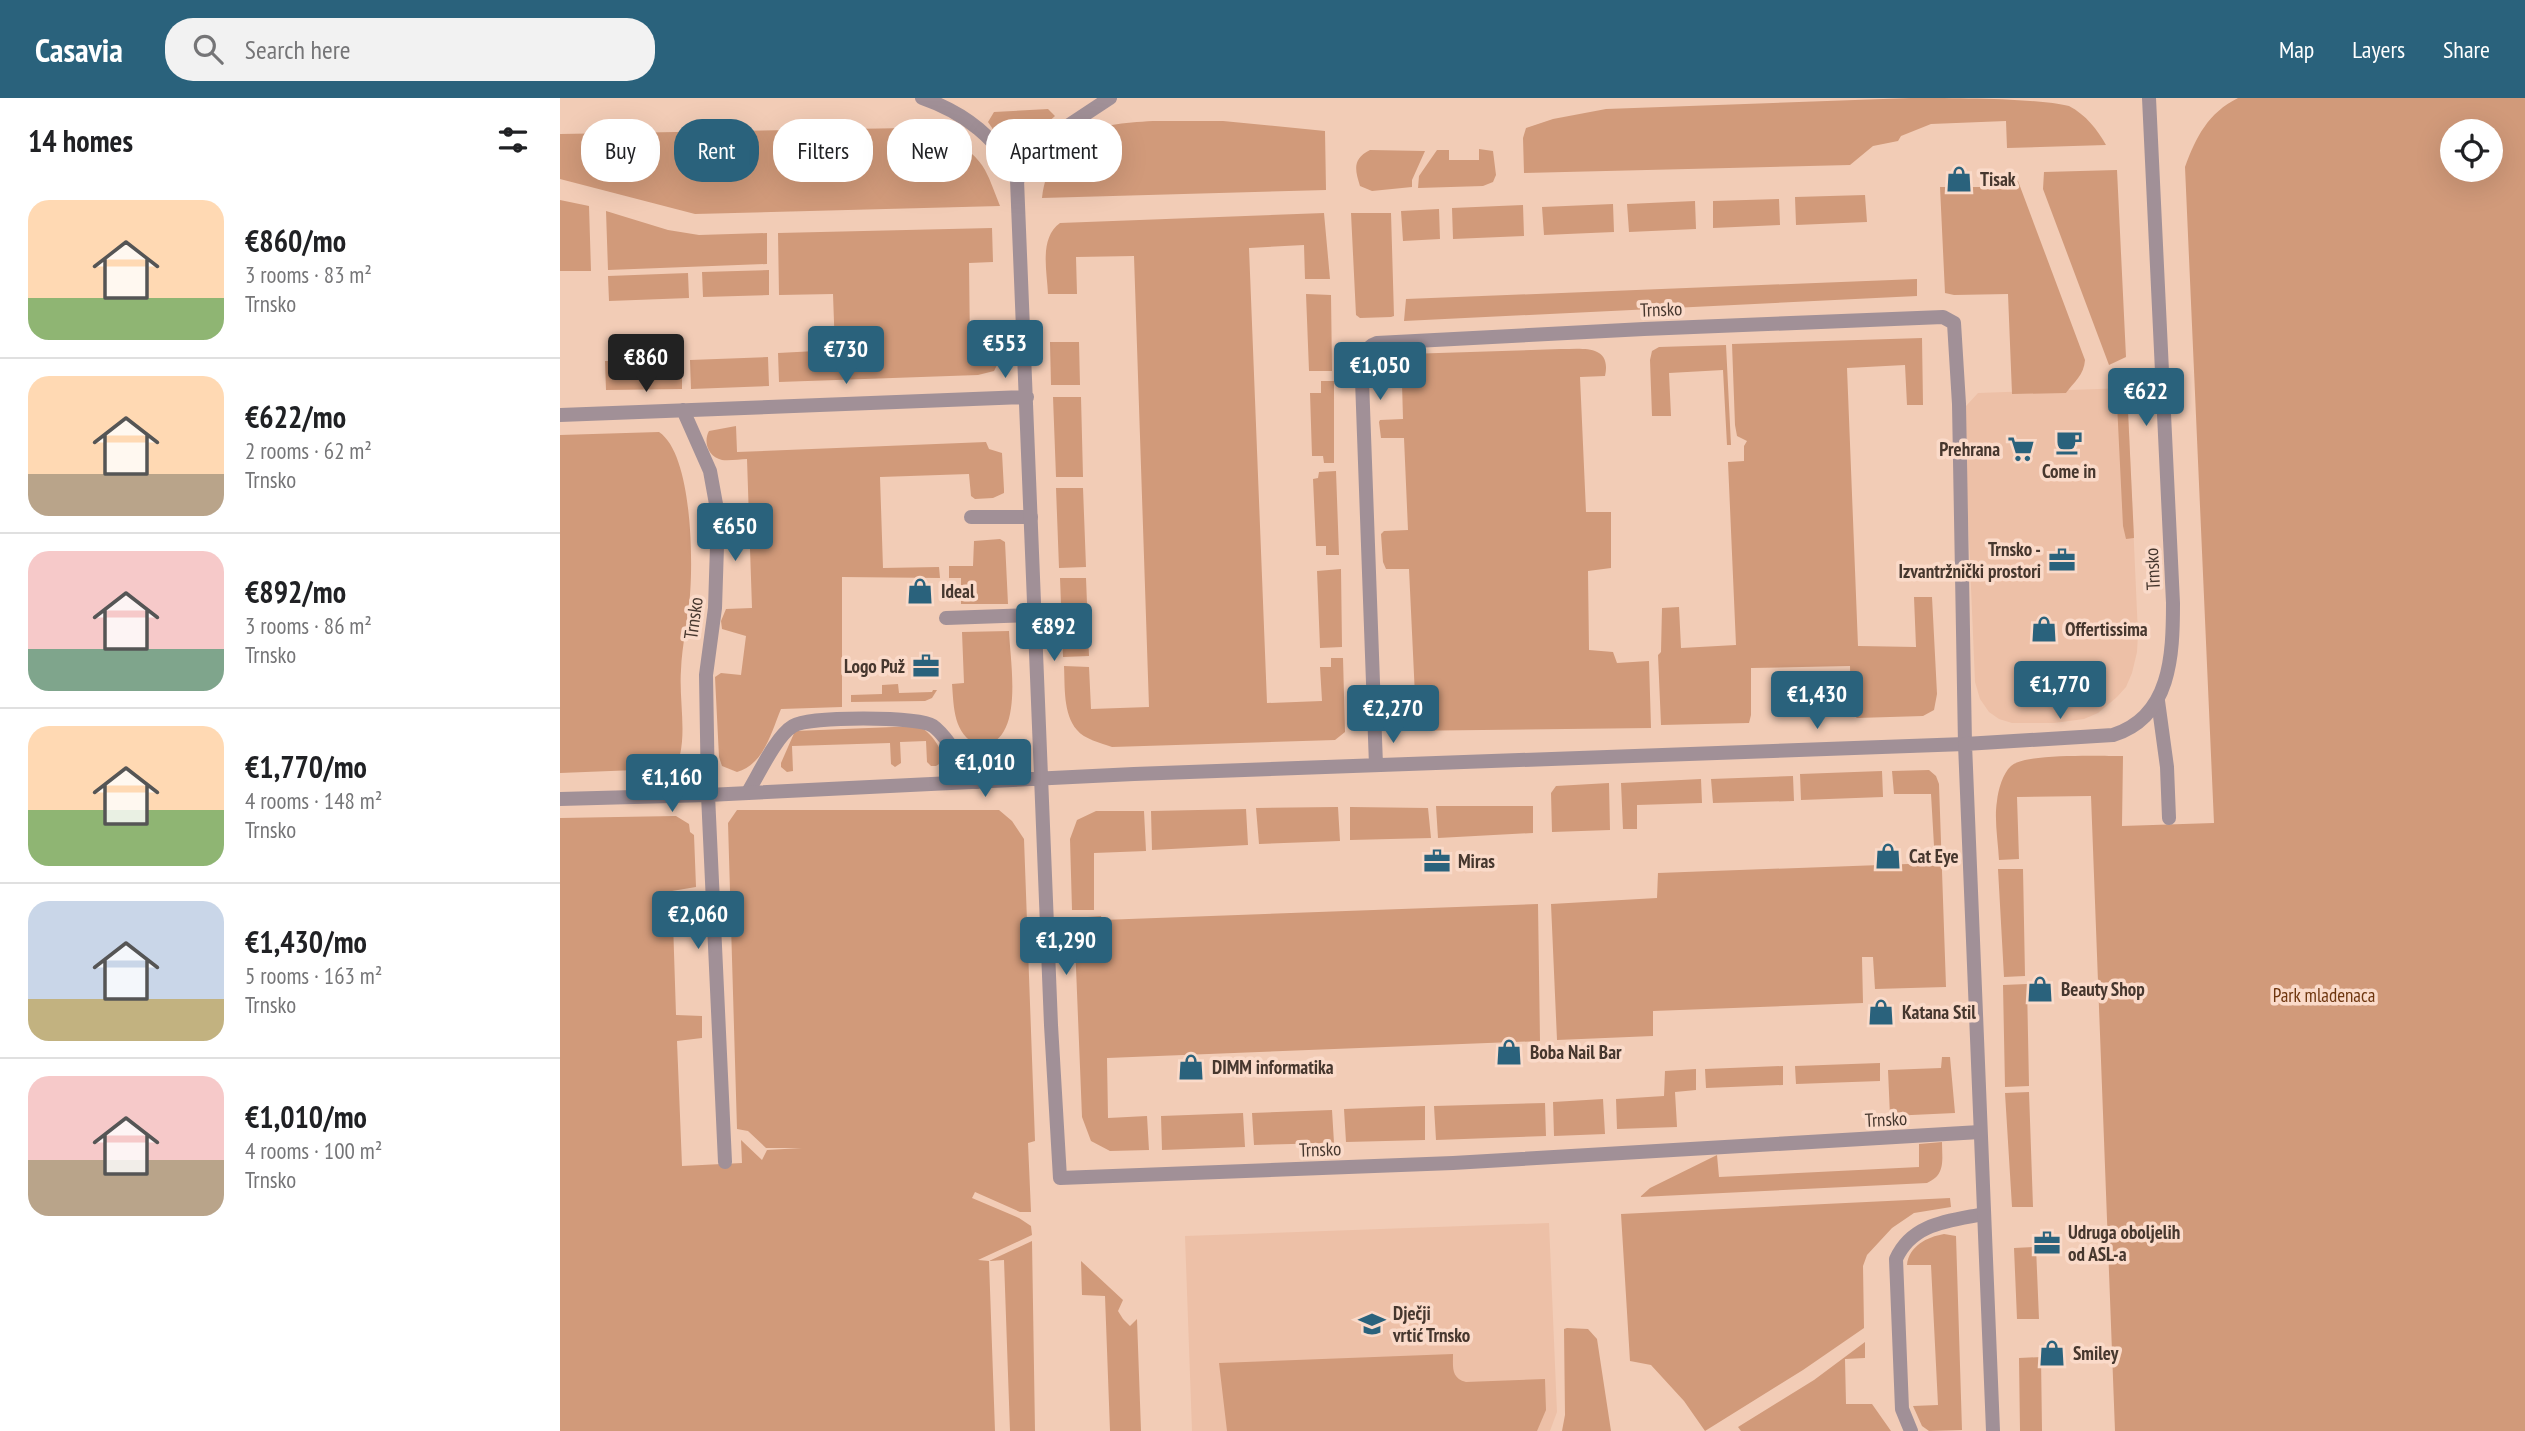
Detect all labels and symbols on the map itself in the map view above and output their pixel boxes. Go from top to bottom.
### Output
shop icon: Tisak [1944,164,1974,194]
place label: Tisak [1980,167,2016,191]
street label: Trnsko [1639,296,1683,322]
pin: €553 [964,320,1046,380]
pin: €730 [805,327,887,386]
pin: €860 [605,334,687,394]
pin: €1,050 [1323,342,1437,402]
pin: €622 [2105,368,2187,428]
cafe icon: Come in [2054,427,2084,457]
supermarket icon: Prehrana [2006,434,2036,464]
place label: Prehrana [1939,437,2000,461]
place label: Come in [2042,459,2096,483]
pin: €650 [694,504,776,563]
place label: Trnsko - Izvantržnički prostori [1898,537,2041,583]
office icon: Trnsko - Izvantržnički prostori [2047,545,2077,575]
street label: Trnsko [2139,547,2165,591]
shop icon: Ideal [905,576,935,606]
place label: Ideal [941,579,975,603]
street label: Trnsko [678,595,708,641]
pin: €892 [1013,603,1095,663]
shop icon: Offertissima [2029,614,2059,644]
place label: Offertissima [2065,617,2148,641]
office icon: Logo Puž [911,651,941,681]
place label: Logo Puž [844,654,905,678]
pin: €1,770 [2003,662,2117,721]
pin: €1,430 [1760,672,1874,731]
pin: €2,270 [1336,686,1450,745]
pin: €1,010 [928,740,1042,799]
pin: €1,160 [615,754,729,814]
shop icon: Cat Eye [1873,841,1903,871]
place label: Cat Eye [1909,844,1959,868]
office icon: Miras [1422,846,1452,876]
place label: Miras [1458,849,1495,873]
pin: €2,060 [641,892,755,951]
pin: €1,290 [1009,918,1123,977]
shop icon: Beauty Shop [2025,974,2055,1004]
place label: Beauty Shop [2061,977,2145,1001]
park label: Park mladenaca [2273,983,2375,1007]
shop icon: Katana Stil [1866,997,1896,1027]
place label: Katana Stil [1902,1000,1976,1024]
shop icon: Boba Nail Bar [1494,1037,1524,1067]
place label: Boba Nail Bar [1530,1040,1622,1064]
shop icon: DIMM informatika [1176,1052,1206,1082]
place label: DIMM informatika [1212,1055,1334,1079]
street label: Trnsko [1864,1106,1908,1132]
street label: Trnsko [1298,1136,1342,1162]
place label: Udruga oboljelih od ASL-a [2068,1220,2180,1266]
office icon: Udruga oboljelih od ASL-a [2032,1228,2062,1258]
place label: Dječji vrtić Trnsko [1392,1301,1470,1347]
school or university icon: Dječji vrtić Trnsko [1357,1309,1387,1339]
shop icon: Smiley [2037,1338,2067,1368]
place label: Smiley [2073,1341,2119,1365]

